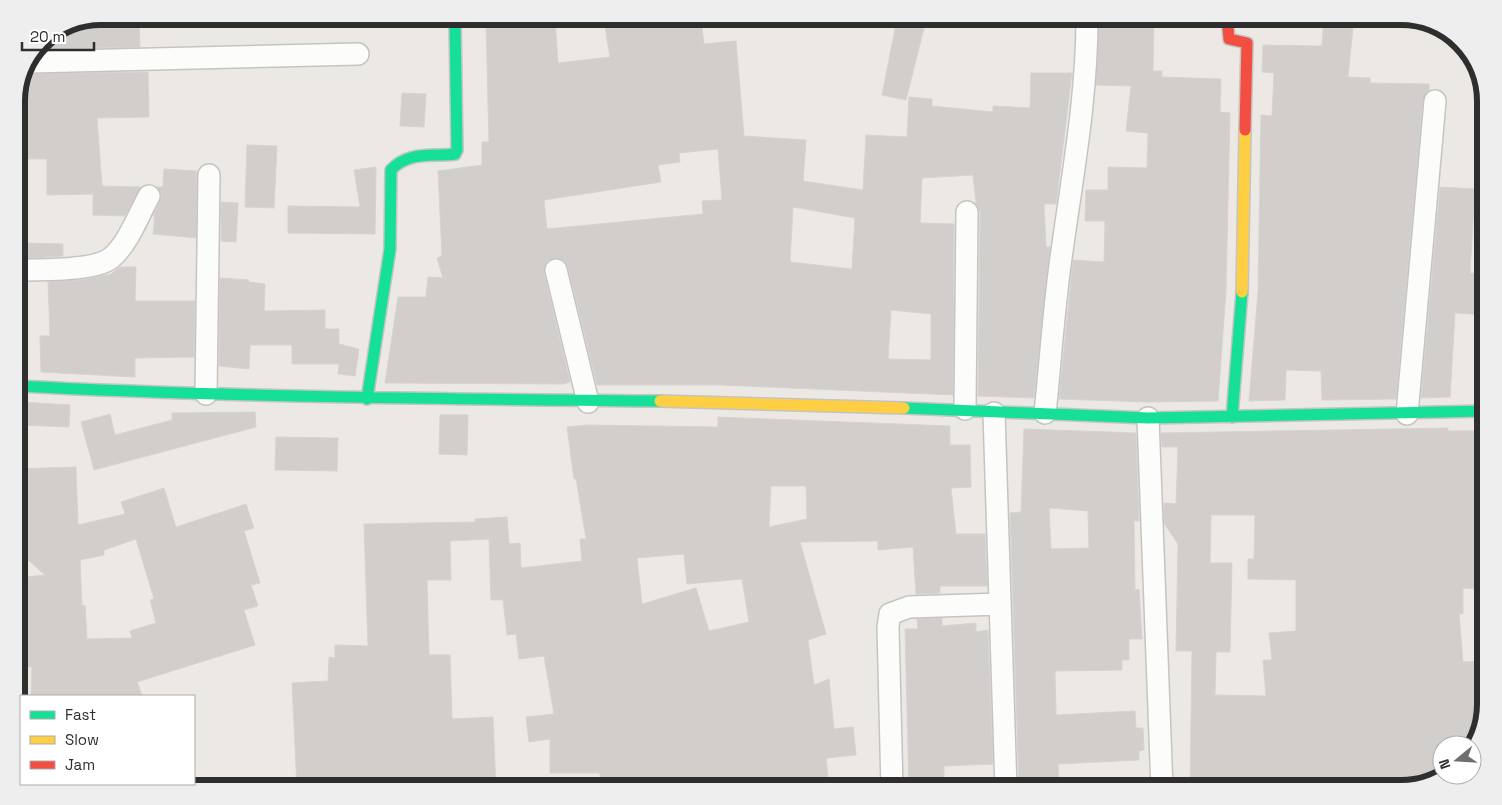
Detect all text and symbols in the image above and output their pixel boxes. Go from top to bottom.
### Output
scale bar [22,20,95,52]
text: 20 m [30,27,65,46]
legend [20,695,195,785]
text: Fast [65,705,96,724]
text: Slow [65,730,99,749]
north arrow [1432,735,1482,785]
text: Jam [65,755,95,774]
text: N [1435,757,1455,771]

